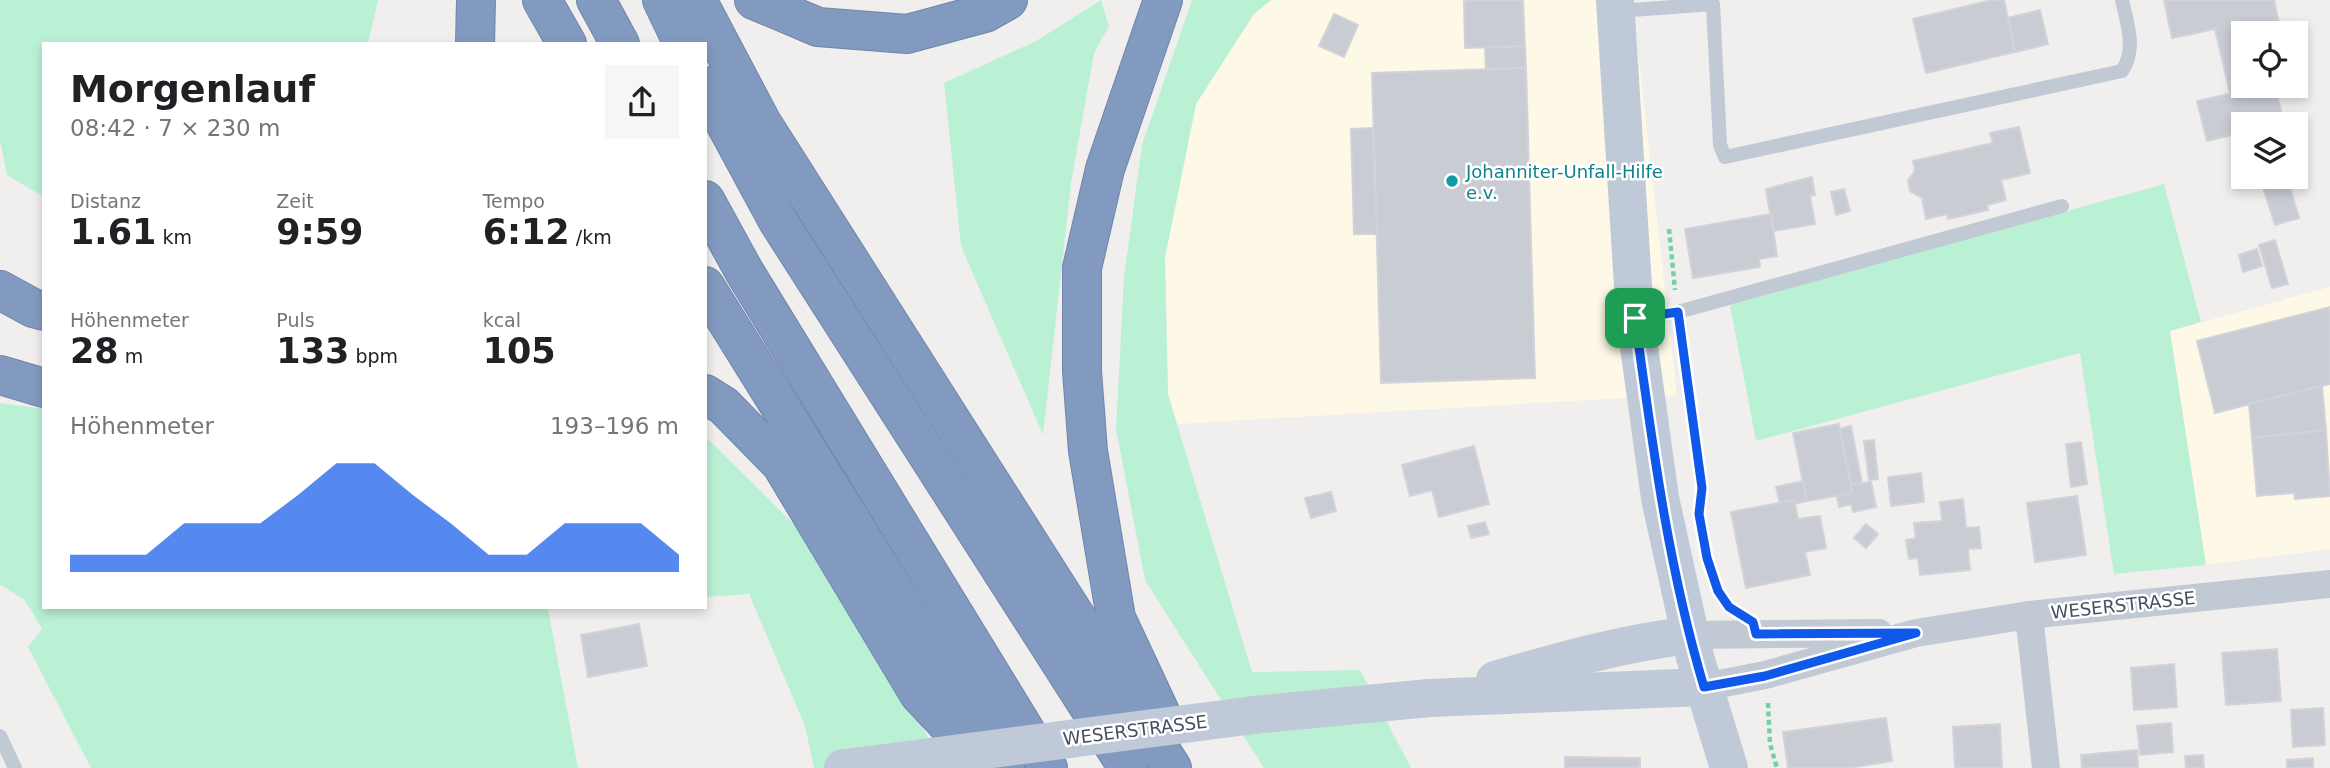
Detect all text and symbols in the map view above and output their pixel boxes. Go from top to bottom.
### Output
map controls [2231,21,2308,189]
button: locate [2231,21,2308,98]
button: share [605,65,679,139]
text: Morgenlauf [70,67,315,111]
button: layers [2231,112,2308,189]
text: 08:42 · 7 × 230 m [70,115,280,141]
place label: Johanniter-Unfall-Hilfe e.v. [1465,161,1663,203]
marker: Johanniter-Unfall-Hilfe e.v. [1444,173,1460,189]
text: Distanz [70,190,141,212]
text: Zeit [276,190,314,212]
text: Tempo [483,190,545,212]
text: 1.61 [70,212,156,252]
text: 9:59 [276,212,363,252]
text: 6:12 [483,212,570,252]
text: km [156,226,192,248]
text: /km [570,226,612,248]
pin [1605,288,1665,348]
icon: arrive [1616,299,1654,337]
text: Höhenmeter [70,309,189,331]
text: Puls [276,309,315,331]
text: kcal [483,309,521,331]
text: 28 [70,331,119,371]
text: 133 [276,331,349,371]
text: 105 [483,331,556,371]
text: m [119,345,143,367]
text: bpm [349,345,398,367]
text: Höhenmeter [70,413,214,439]
text: 193–196 m [550,413,679,439]
street label: WESERSTRASSE [2050,587,2196,623]
street label: WESERSTRASSE [1062,711,1208,749]

